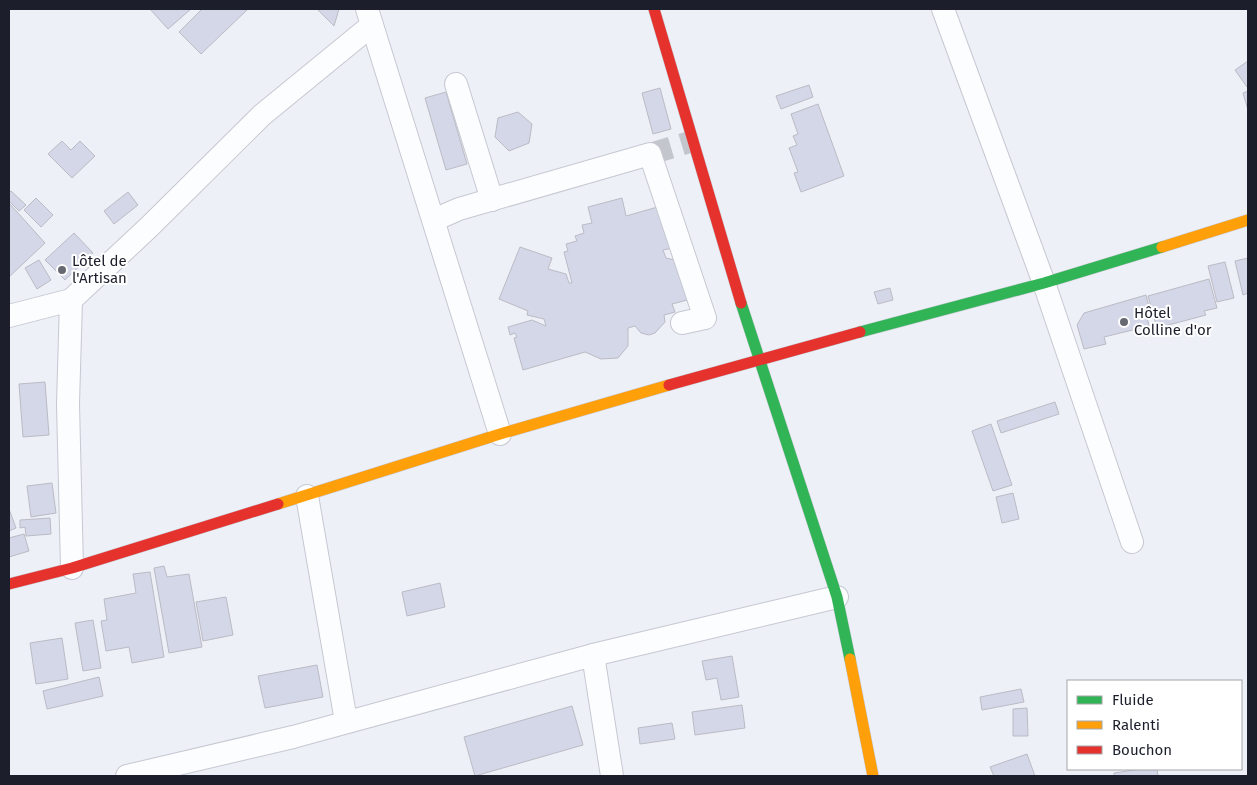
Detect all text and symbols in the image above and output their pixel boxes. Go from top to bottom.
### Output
place label: Lôtel de l'Artisan [72,252,127,287]
marker: Lôtel de l'Artisan [56,264,68,276]
place label: Hôtel Colline d'or [1134,304,1212,339]
marker: Hôtel Colline d'or [1118,316,1130,328]
legend [1067,680,1242,770]
text: Fluide [1112,691,1154,709]
text: Ralenti [1112,716,1160,734]
text: Bouchon [1112,741,1172,759]

